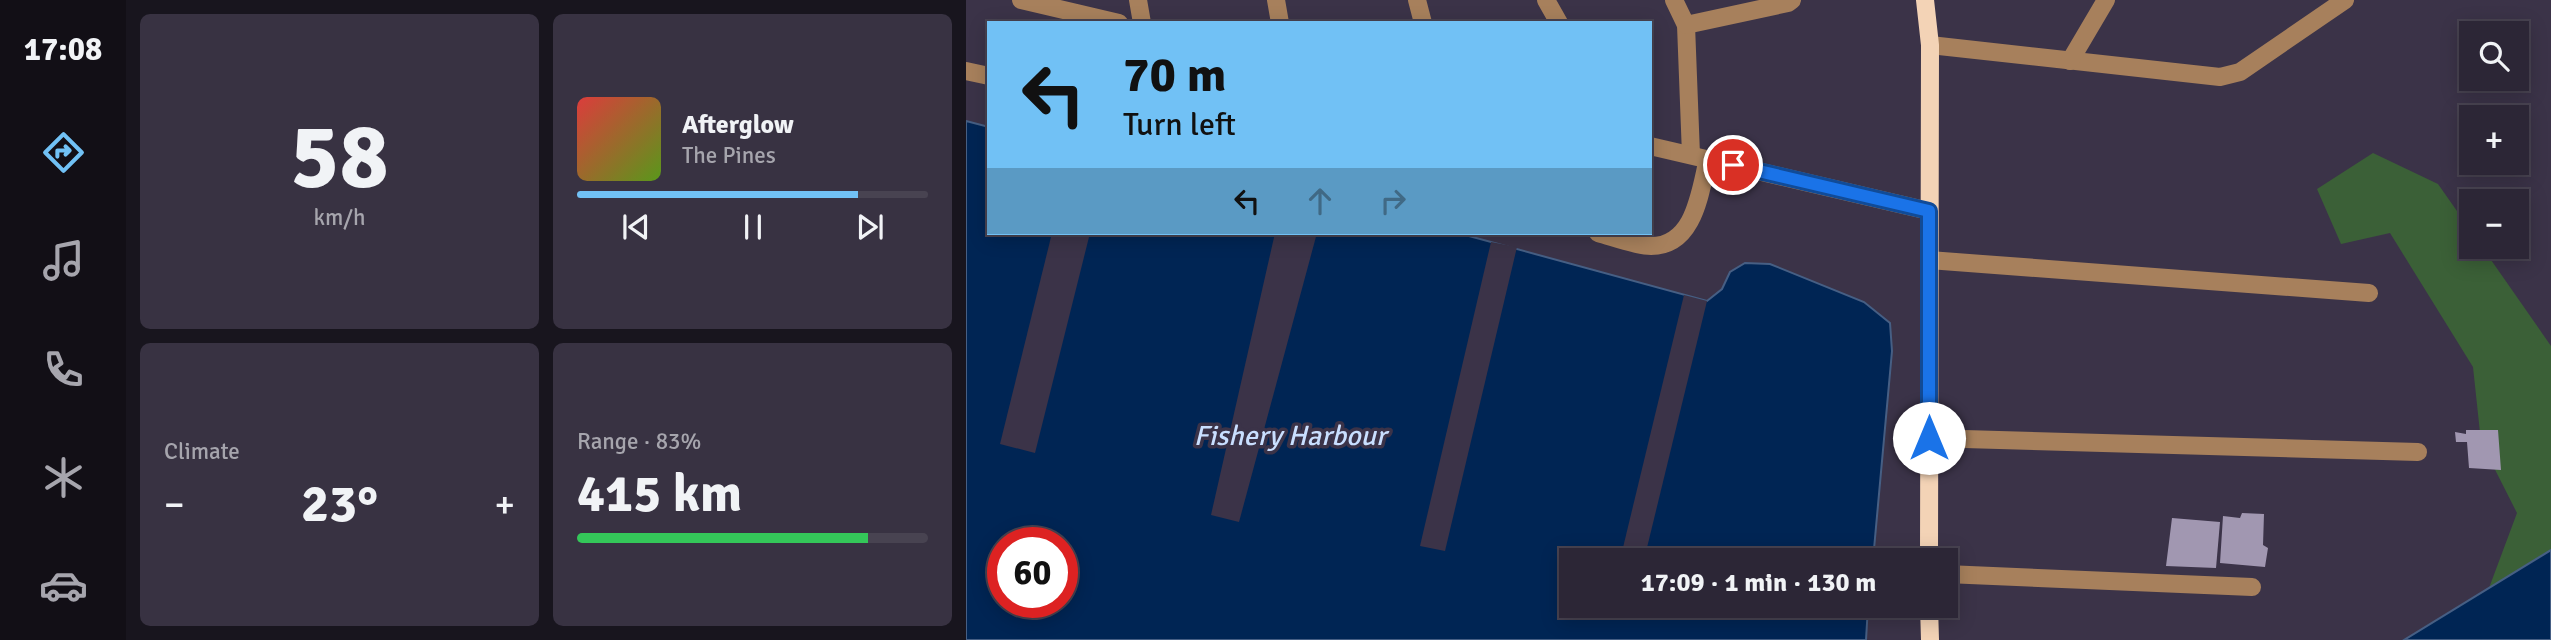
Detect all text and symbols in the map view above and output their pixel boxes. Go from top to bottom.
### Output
map controls [2459,21,2529,259]
button: search [2459,21,2529,91]
text: 17:08 [24,30,102,69]
text: 70 m [1123,45,1226,105]
icon: left [1008,49,1099,140]
text: 58 [290,101,389,214]
text: Turn left [1123,105,1236,144]
button: + [2459,105,2529,175]
text: Afterglow [682,109,794,141]
icon: directions [39,128,88,177]
pin [1703,135,1763,195]
text: The Pines [682,141,776,170]
icon: arrive [1714,146,1752,184]
icon: left [1228,182,1266,220]
icon: ahead [1301,182,1339,220]
icon: right [1374,182,1412,220]
button: − [2459,189,2529,259]
text: km/h [313,203,366,232]
icon: previous [617,208,655,246]
icon: pause [734,208,772,246]
icon: next [851,208,889,246]
icon: music [39,236,88,285]
icon: phone [39,345,88,394]
position arrow [1892,401,1966,475]
water label: Fishery Harbour [1194,419,1390,453]
text: Range · 83% [577,427,701,456]
text: Climate [164,437,240,466]
icon: climate [39,453,88,502]
text: 415 km [577,462,742,526]
text: 23° [301,472,378,536]
text: − [164,481,185,528]
text: + [494,481,515,528]
speed limit sign: 60 [987,527,1078,618]
icon: car [39,561,88,610]
text: 17:09 · 1 min · 130 m [1641,567,1876,599]

